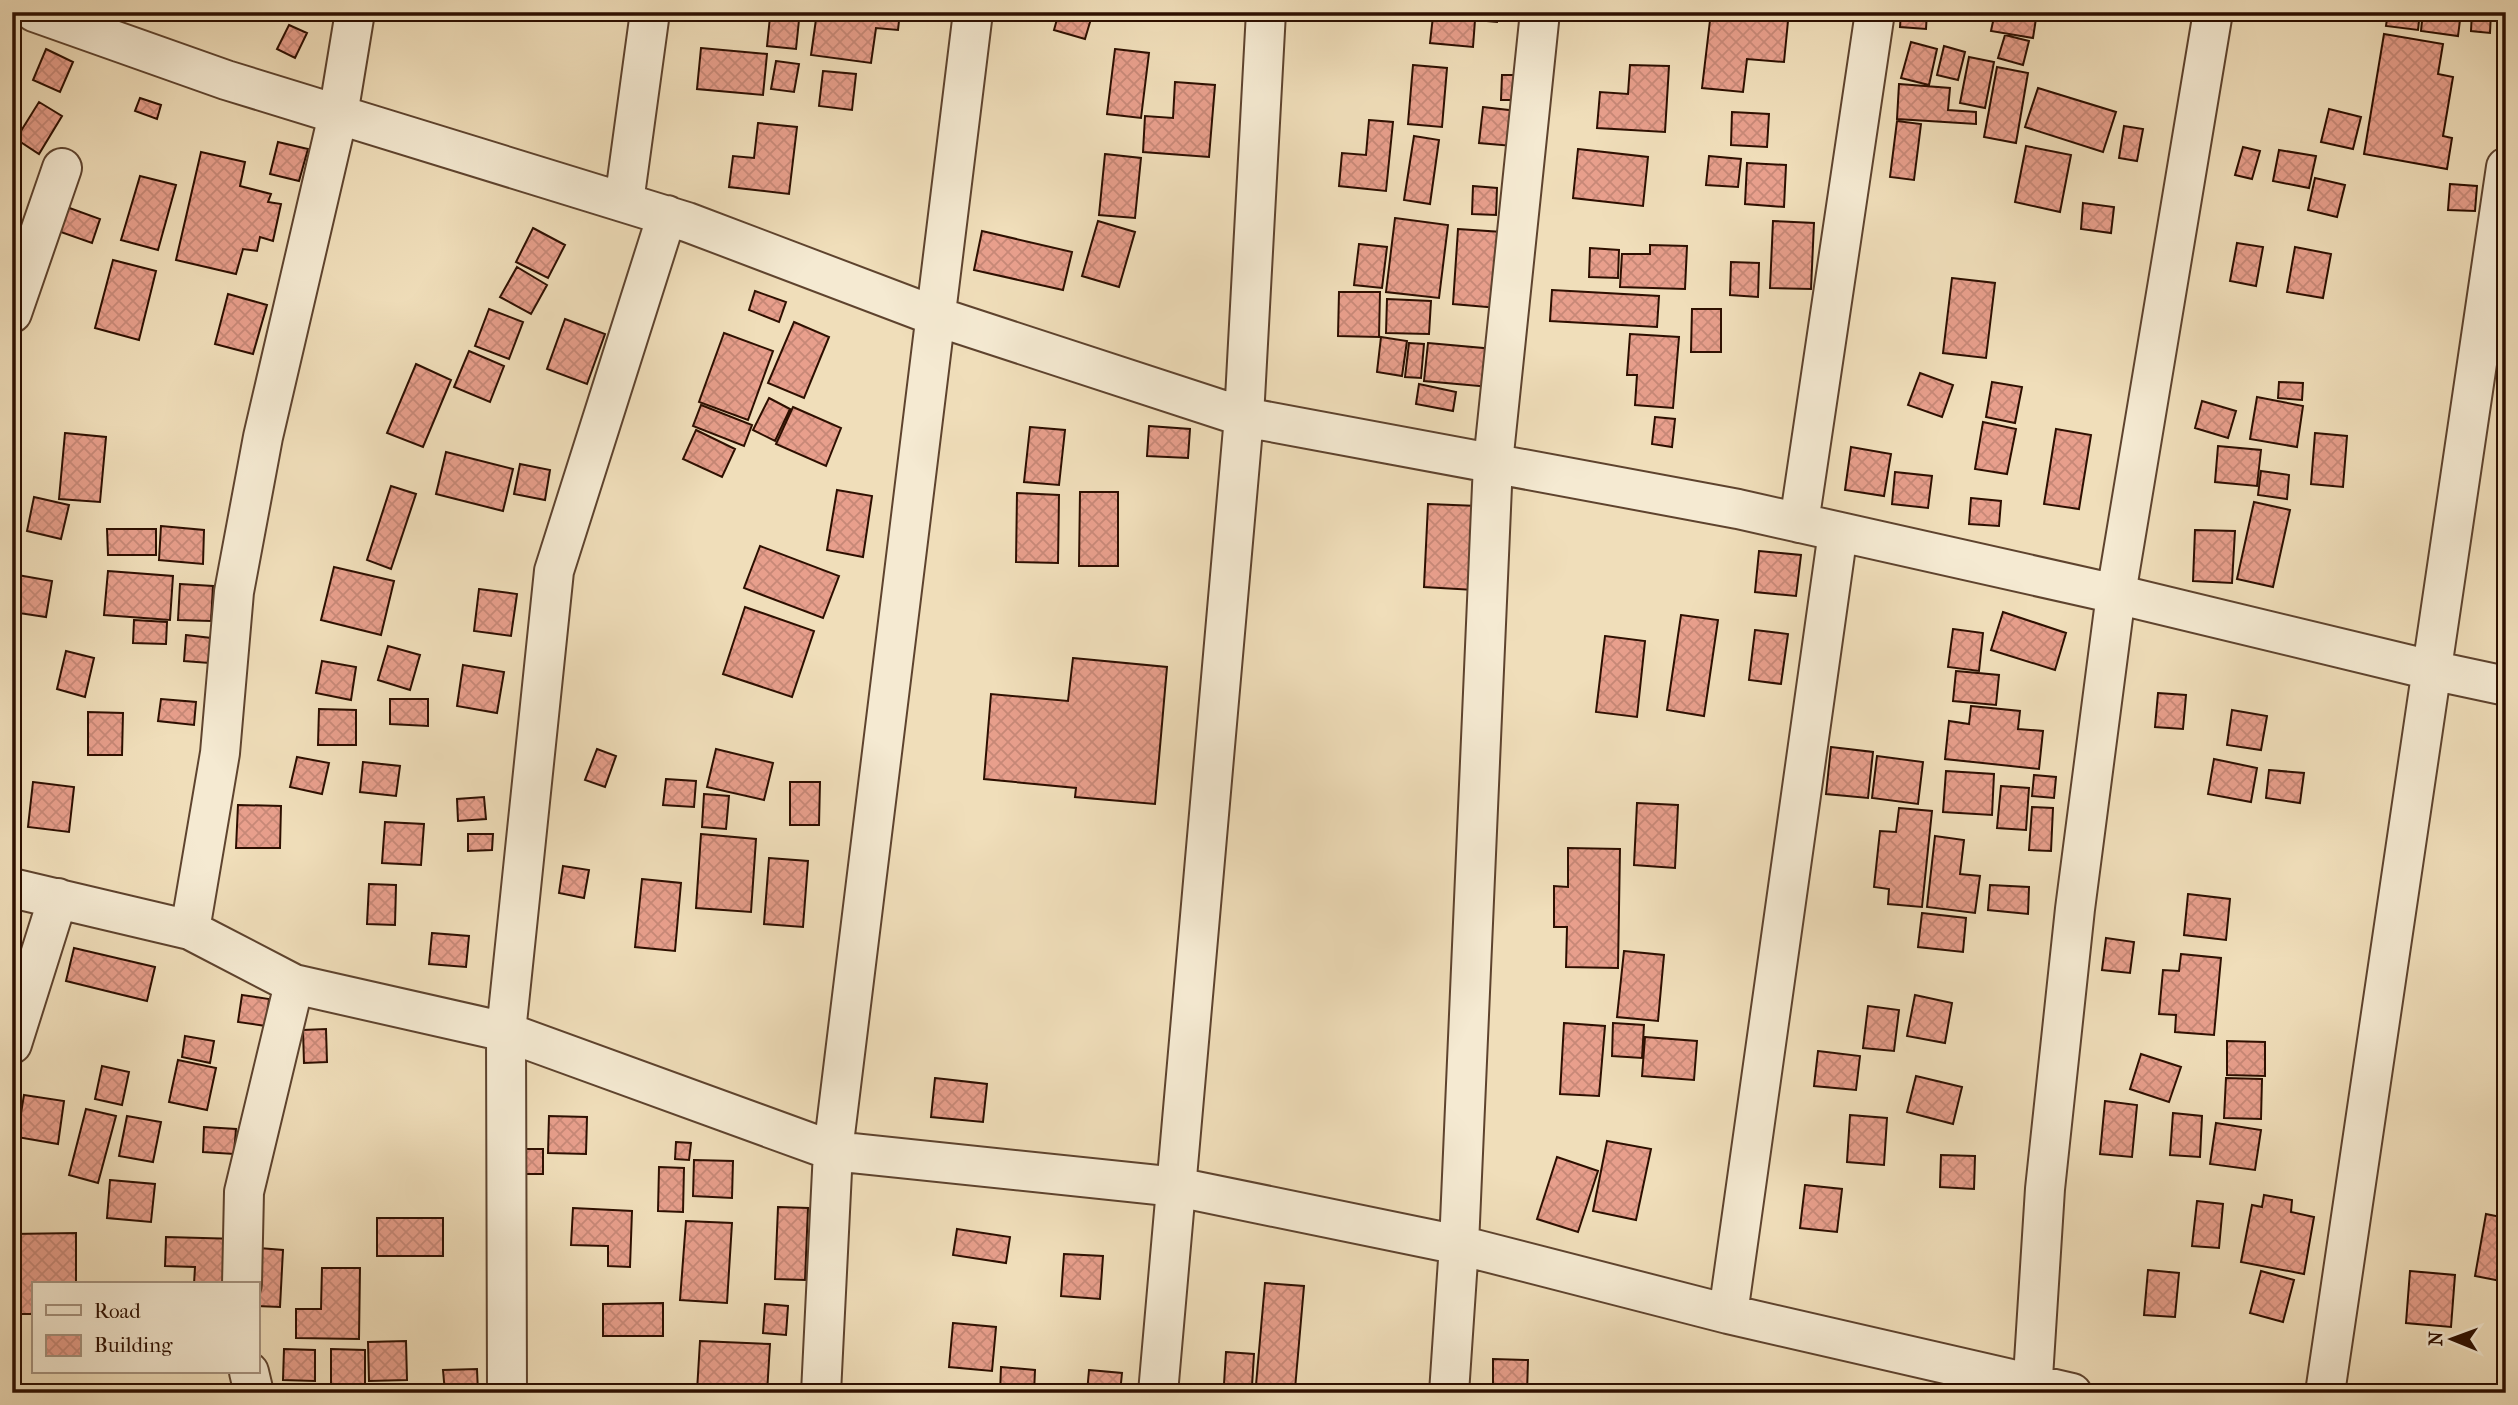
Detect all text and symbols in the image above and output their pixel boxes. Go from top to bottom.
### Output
legend [32,1282,259,1374]
text: Road [94,1299,141,1323]
north arrow [2416,1304,2486,1374]
text: N [2425,1331,2447,1346]
text: Building [94,1333,173,1357]

